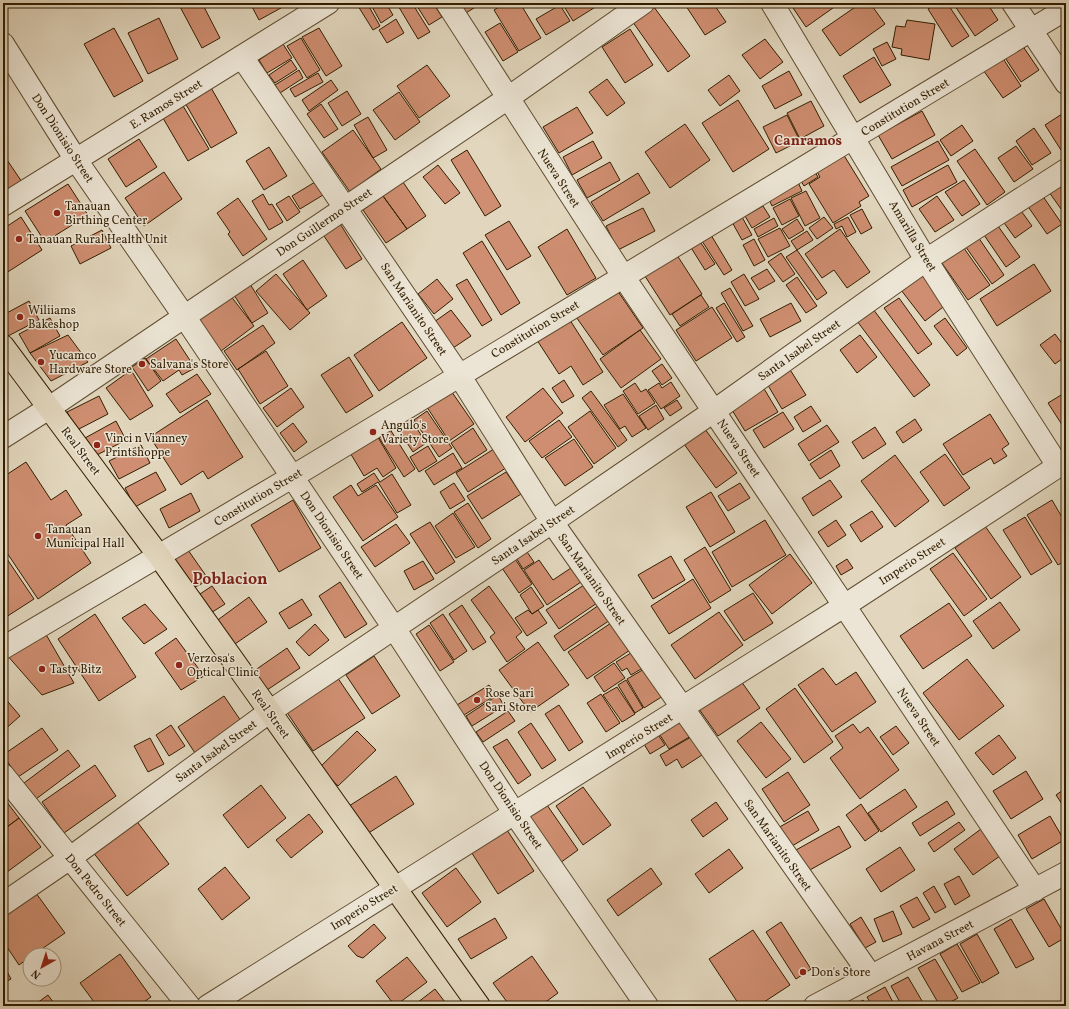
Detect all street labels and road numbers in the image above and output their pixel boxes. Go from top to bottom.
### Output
street label: Constitution Street [858,75,953,141]
street label: E. Ramos Street [127,76,206,134]
street label: Don Dionisio Street [27,91,97,186]
street label: Nueva Street [533,146,583,211]
street label: Don Guillermo Street [273,185,376,261]
street label: Amarilla Street [885,198,940,275]
street label: San Marianito Street [376,260,450,359]
street label: Constitution Street [488,297,583,363]
street label: Santa Isabel Street [755,316,844,385]
street label: Nueva Street [713,416,764,481]
street label: Real Street [57,424,104,479]
street label: Constitution Street [211,465,306,531]
street label: Don Dionisio Street [296,488,367,583]
street label: Santa Isabel Street [489,502,578,570]
street label: San Marianito Street [553,530,629,629]
street label: Imperio Street [876,534,949,589]
street label: Nueva Street [893,685,944,750]
street label: Real Street [247,687,293,743]
street label: Imperio Street [603,710,676,764]
street label: Santa Isabel Street [172,717,261,787]
street label: Don Dionisio Street [475,758,546,853]
street label: San Marianito Street [739,796,815,895]
street label: Don Pedro Street [61,851,129,930]
street label: Imperio Street [328,881,401,935]
street label: Havana Street [904,916,977,965]

